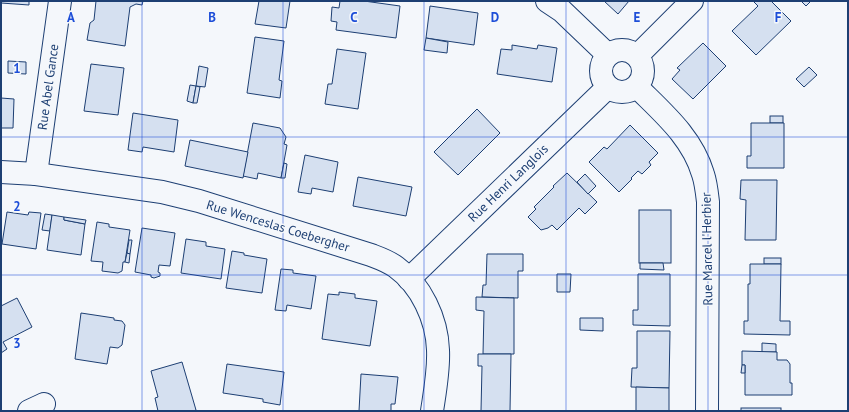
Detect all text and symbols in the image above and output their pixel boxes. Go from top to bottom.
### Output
text: A [67,9,75,26]
text: B [208,9,216,26]
text: C [350,9,358,26]
text: D [491,9,499,26]
text: E [634,9,641,26]
text: F [775,9,782,26]
street label: Rue Abel Gance [34,43,62,131]
text: 1 [13,60,21,77]
street label: Rue Henri Langlois [464,140,552,226]
street label: Rue Marcel l'Herbier [698,192,716,306]
street label: Rue Wenceslas Coebergher [204,196,352,256]
text: 2 [13,198,21,215]
text: 3 [13,335,21,352]

